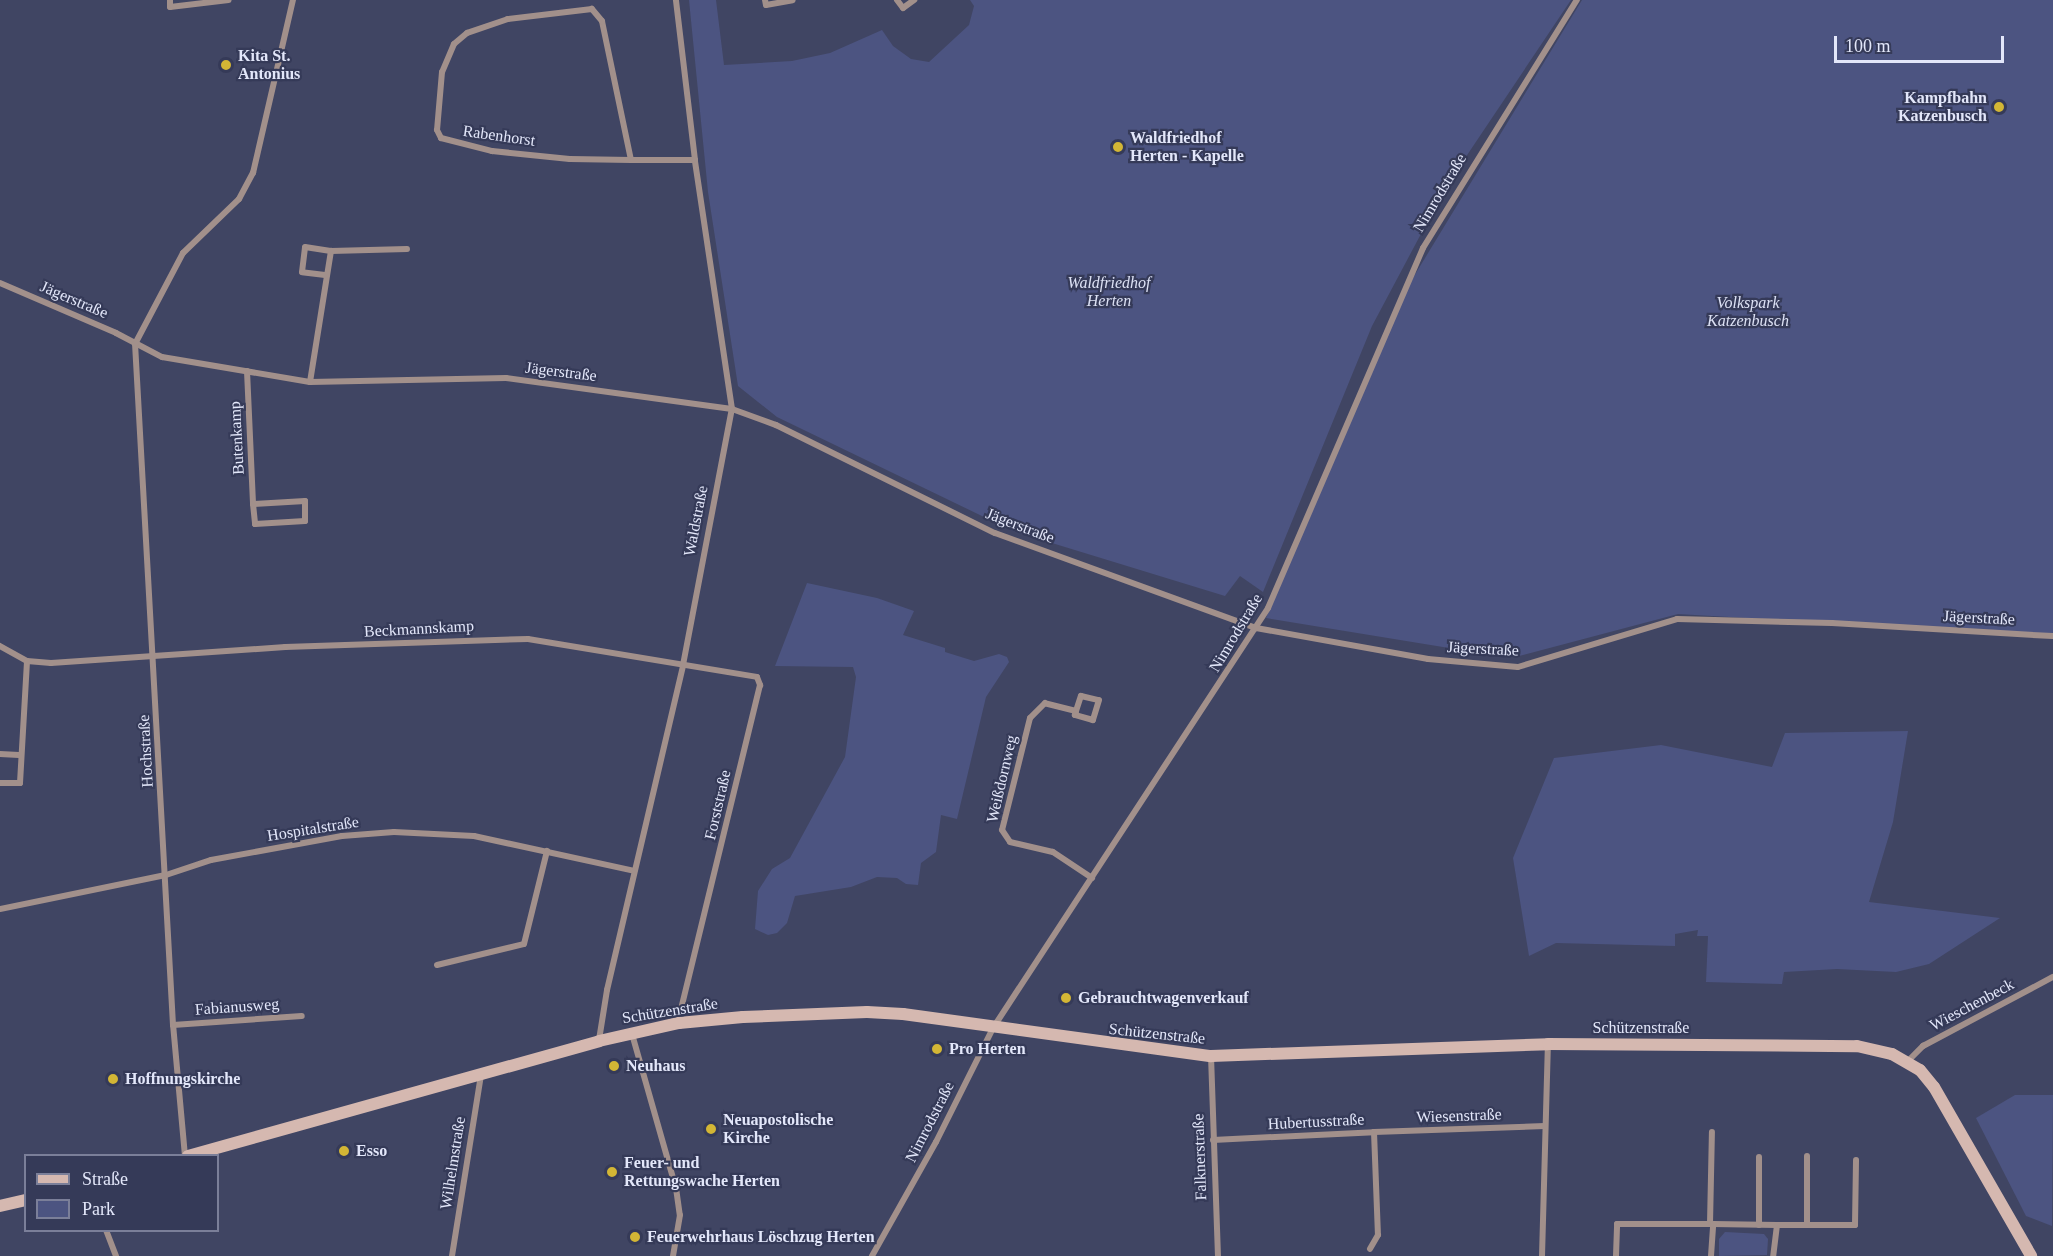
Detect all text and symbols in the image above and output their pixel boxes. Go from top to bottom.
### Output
scale bar [1837,24,2006,62]
text: 100 m [1845,36,1891,56]
place label: Kita St. Antonius [238,46,300,84]
marker: Kita St. Antonius [219,58,233,72]
place label: Kampfbahn Katzenbusch [1898,88,1987,126]
marker: Kampfbahn Katzenbusch [1992,100,2006,114]
street label: Rabenhorst [462,121,536,151]
place label: Waldfriedhof Herten - Kapelle [1130,128,1244,166]
marker: Waldfriedhof Herten - Kapelle [1111,140,1125,154]
street label: Nimrodstraße [1409,150,1471,236]
park label: Waldfriedhof Herten [1068,273,1150,311]
street label: Jägerstraße [37,277,111,323]
park label: Volkspark Katzenbusch [1707,293,1789,331]
street label: Jägerstraße [524,358,598,386]
street label: Butenkamp [225,401,249,475]
street label: Waldstraße [680,484,712,558]
street label: Jägerstraße [983,504,1057,548]
street label: Nimrodstraße [1205,590,1267,676]
street label: Jägerstraße [1943,607,2015,629]
street label: Beckmannskamp [363,617,475,641]
street label: Jägerstraße [1447,638,1519,660]
street label: Hochstraße [135,714,157,788]
street label: Weißdornweg [983,733,1021,825]
street label: Forststraße [701,768,735,842]
street label: Hospitalstraße [266,812,360,846]
street label: Wieschenbeck [1927,975,2017,1035]
place label: Gebrauchtwagenverkauf [1078,988,1249,1008]
marker: Gebrauchtwagenverkauf [1059,991,1073,1005]
street label: Fabianusweg [194,994,280,1020]
street label: Schützenstraße [621,994,719,1028]
street label: Schützenstraße [1593,1018,1689,1038]
street label: Schützenstraße [1108,1019,1206,1049]
place label: Pro Herten [949,1039,1026,1059]
marker: Pro Herten [930,1042,944,1056]
place label: Neuhaus [626,1056,686,1076]
marker: Neuhaus [607,1059,621,1073]
place label: Hoffnungskirche [125,1069,240,1089]
marker: Hoffnungskirche [106,1072,120,1086]
street label: Nimrodstraße [901,1078,959,1166]
street label: Wiesenstraße [1416,1105,1502,1127]
place label: Neuapostolische Kirche [723,1110,833,1148]
street label: Hubertusstraße [1267,1110,1365,1134]
street label: Falknerstraße [1189,1113,1211,1201]
street label: Wilhelmstraße [436,1115,470,1211]
marker: Neuapostolische Kirche [704,1122,718,1136]
place label: Esso [356,1141,387,1161]
marker: Esso [337,1144,351,1158]
place label: Feuer- und Rettungswache Herten [624,1153,780,1191]
legend [24,1154,219,1232]
marker: Feuer- und Rettungswache Herten [605,1165,619,1179]
text: Straße [82,1169,128,1189]
text: Park [82,1199,115,1219]
place label: Feuerwehrhaus Löschzug Herten [647,1227,875,1247]
marker: Feuerwehrhaus Löschzug Herten [628,1230,642,1244]

